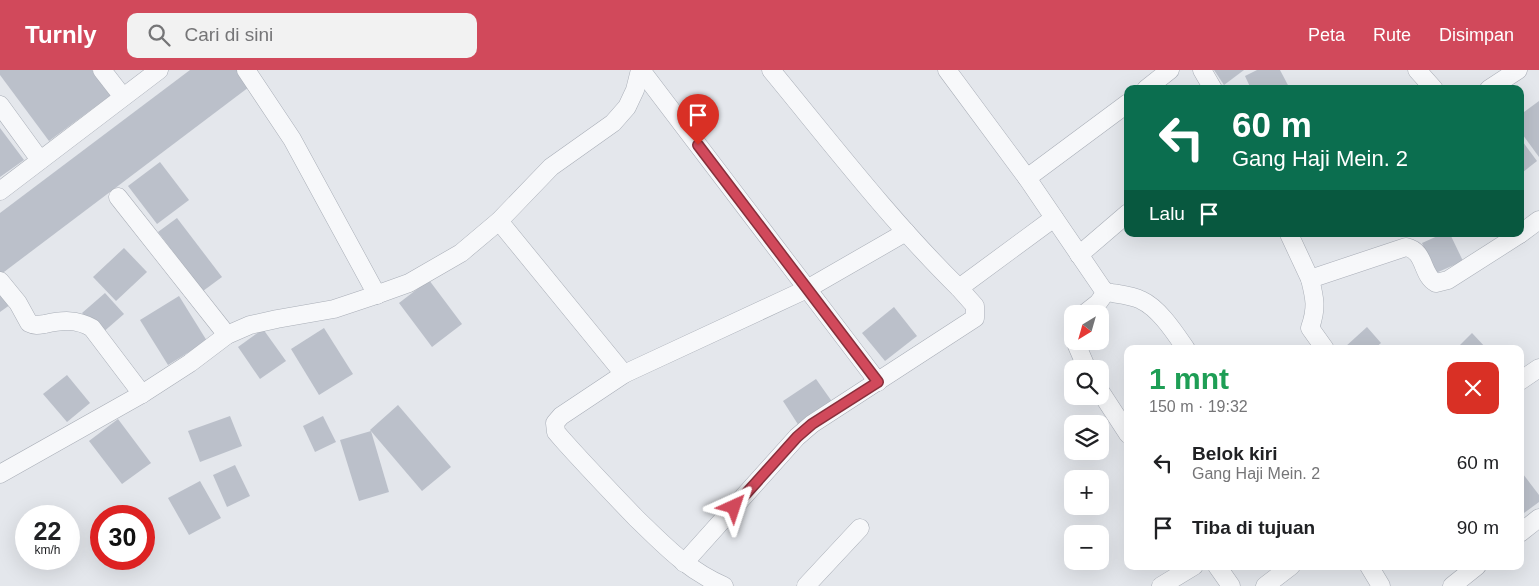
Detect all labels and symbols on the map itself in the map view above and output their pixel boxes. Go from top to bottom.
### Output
pin [677,94,719,145]
north arrow [1064,305,1109,350]
position arrow [707,480,759,532]
speed limit sign: 30 [90,505,155,570]

